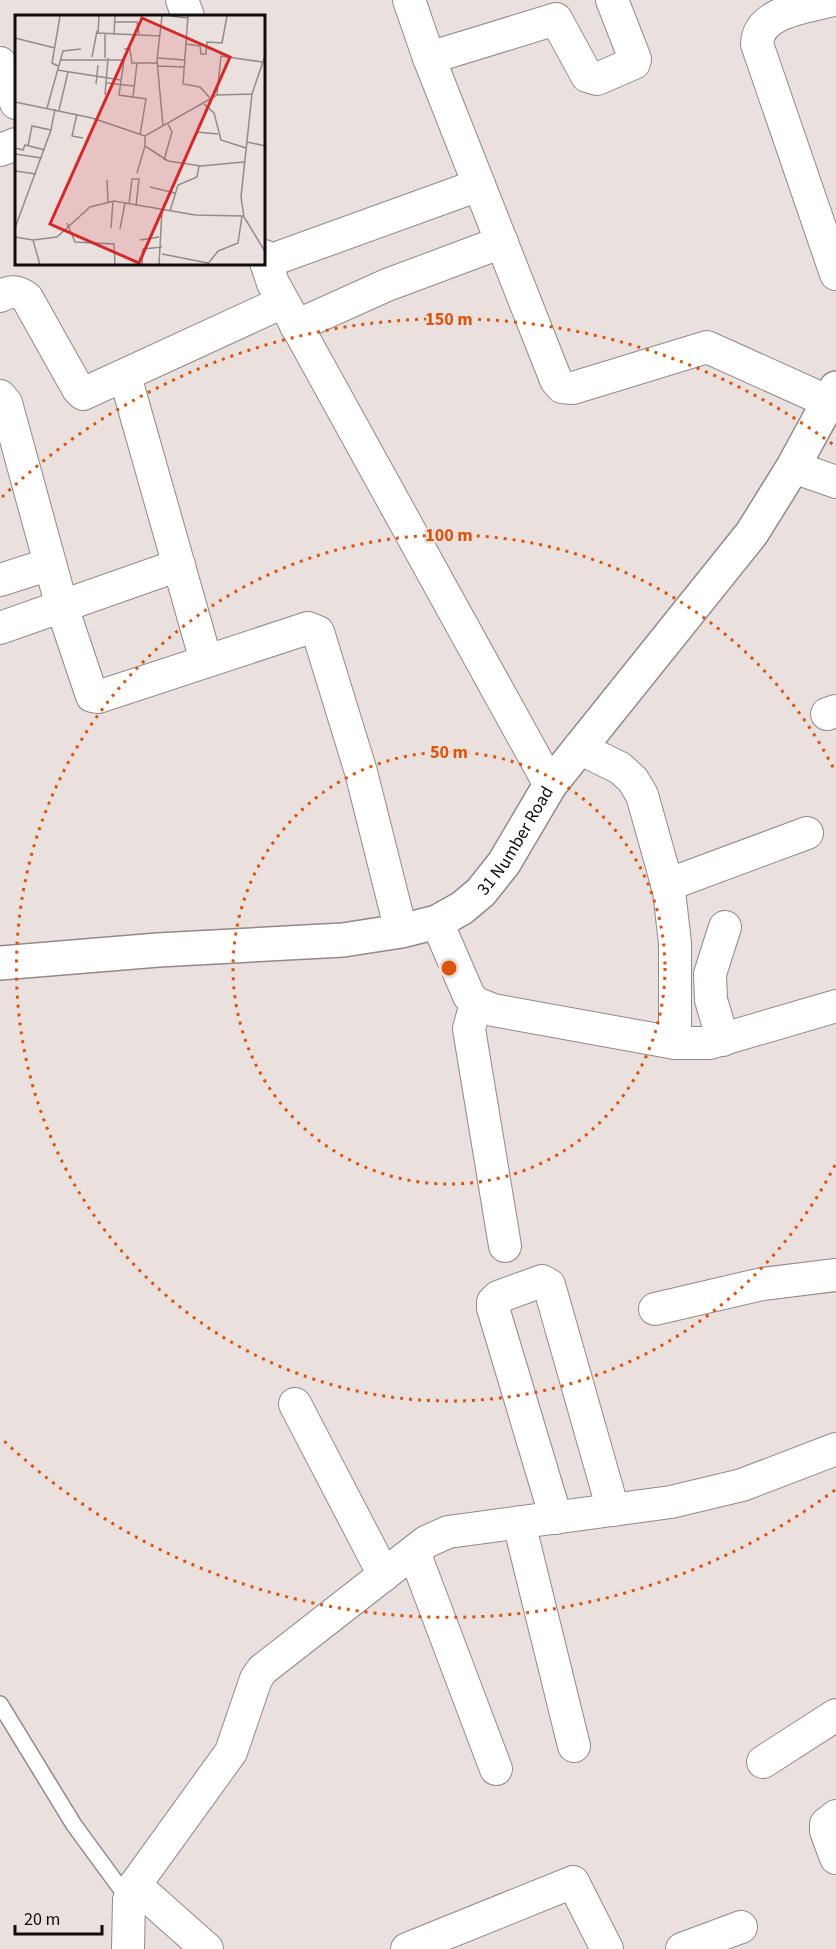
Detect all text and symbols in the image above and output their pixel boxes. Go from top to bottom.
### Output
inset map [15,15,266,266]
text: 150 m [425,307,473,332]
text: 100 m [425,523,473,548]
text: 50 m [430,740,468,765]
street label: 31 Number Road [471,781,559,900]
centre of rings [439,958,459,978]
scale bar [15,1898,102,1936]
text: 20 m [24,1907,60,1932]

